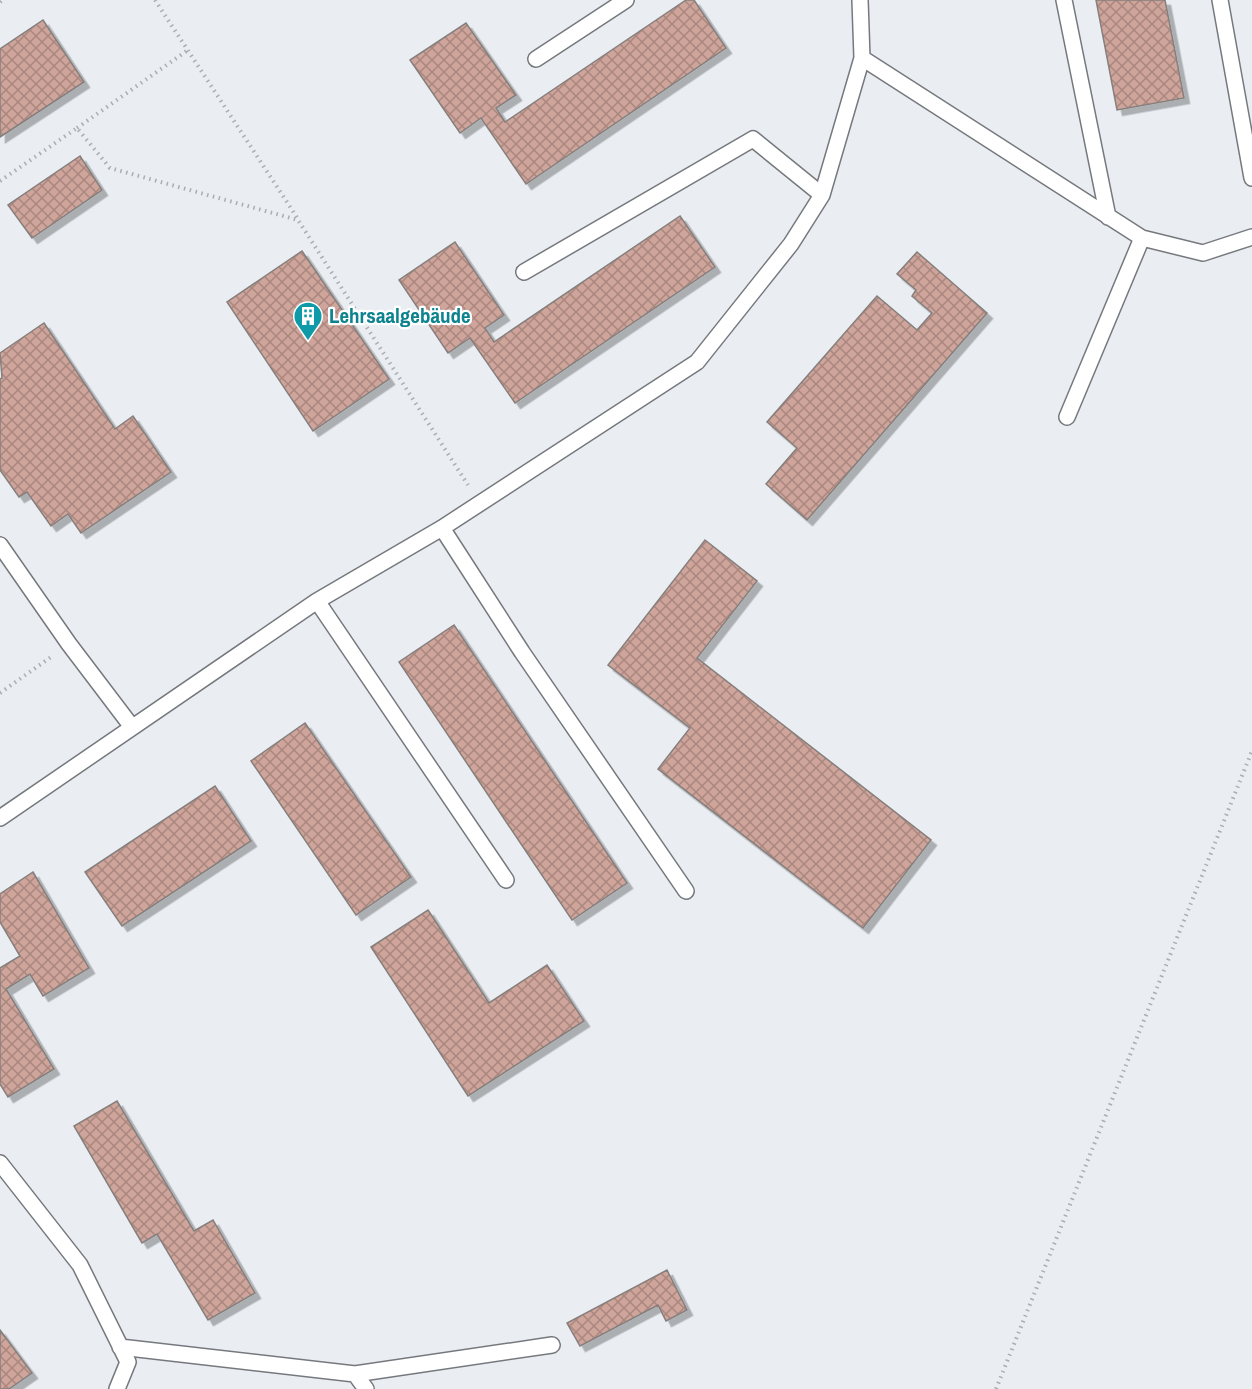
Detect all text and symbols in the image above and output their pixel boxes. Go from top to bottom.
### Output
building icon: Lehrsaalgebäude [292,300,324,342]
place label: Lehrsaalgebäude [329,301,471,330]

